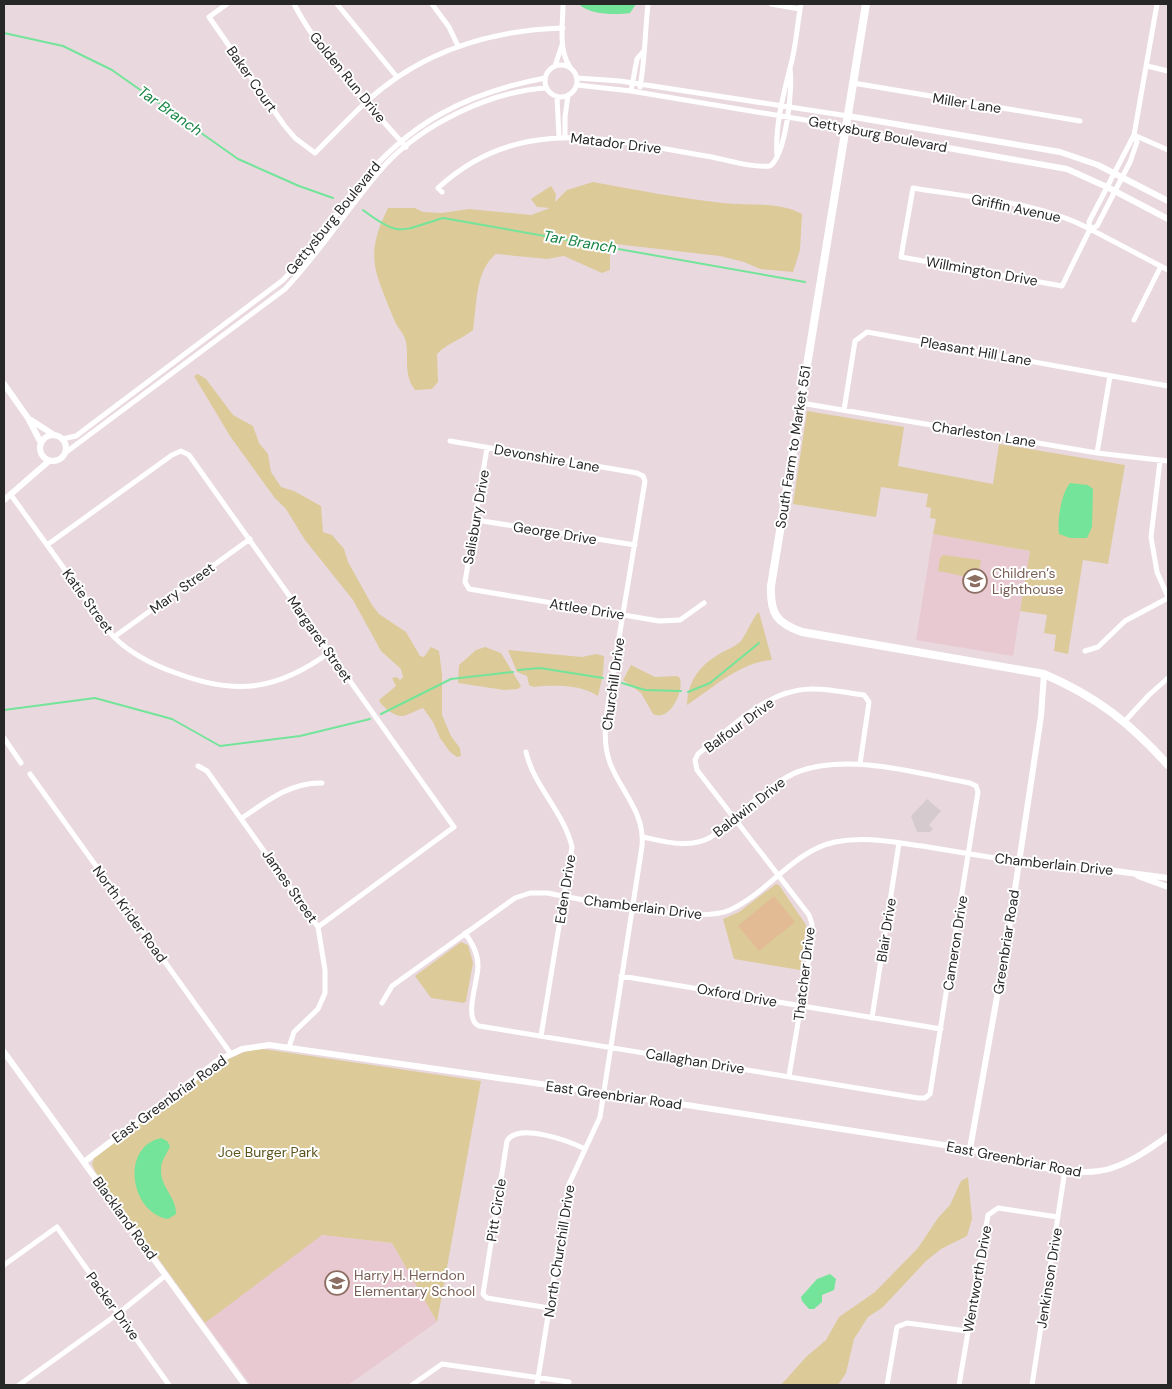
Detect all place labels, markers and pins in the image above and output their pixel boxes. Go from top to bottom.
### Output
place label: Children’s Lighthouse [992,564,1063,598]
school or university icon: Children’s Lighthouse [962,568,988,594]
place label: Harry H. Herndon Elementary School [354,1266,475,1300]
school or university icon: Harry H. Herndon Elementary School [324,1270,350,1296]

